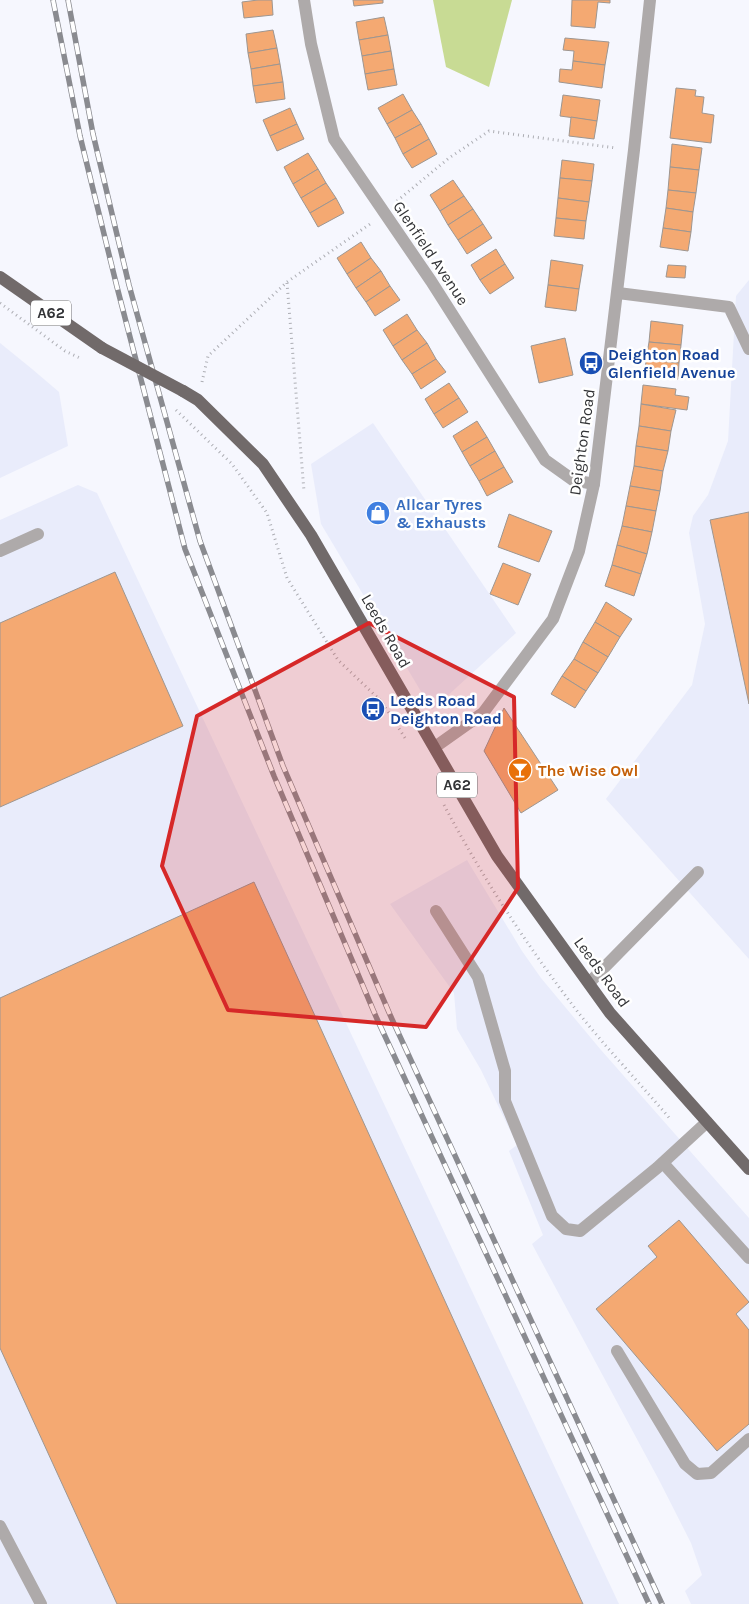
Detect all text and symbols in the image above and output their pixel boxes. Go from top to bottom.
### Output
street label: Glenfield Avenue [389,197,473,309]
road number: A62 [31,300,71,326]
place label: Deighton Road Glenfield Avenue [608,345,735,382]
bus stop icon: Deighton Road Glenfield Avenue [578,350,604,376]
street label: Deighton Road [565,388,599,496]
place label: Allcar Tyres & Exhausts [396,495,486,532]
shop icon: Allcar Tyres & Exhausts [365,500,391,526]
street label: Leeds Road [357,591,415,671]
place label: Leeds Road Deighton Road [390,691,502,728]
bus stop icon: Leeds Road Deighton Road [360,696,386,722]
bar icon: The Wise Owl [507,757,533,783]
place label: The Wise Owl [538,761,638,780]
road number: A62 [437,772,477,798]
street label: Leeds Road [570,933,634,1011]

